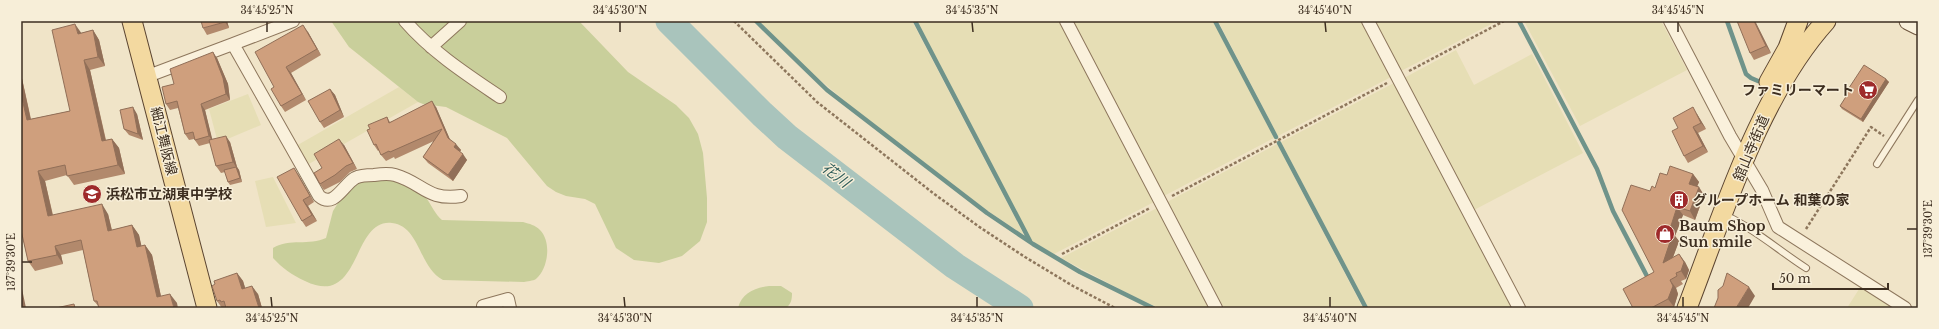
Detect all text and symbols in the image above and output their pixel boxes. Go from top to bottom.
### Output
text: 34°45'25"N [240,4,294,17]
text: 34°45'30"N [593,4,647,17]
text: 34°45'35"N [945,4,999,17]
text: 34°45'40"N [1298,4,1352,17]
text: 34°45'45"N [1652,4,1704,17]
supermarket icon: ファミリーマート [1857,79,1879,101]
place label: ファミリーマート [1742,81,1854,99]
street label: 細江舞阪線 [147,105,181,177]
street label: 舘山寺街道 [1729,112,1773,184]
water label: 花川 [819,158,856,193]
school or university icon: 浜松市立湖東中学校 [81,183,103,205]
place label: 浜松市立湖東中学校 [106,185,232,203]
building icon: グループホーム 和葉の家 [1668,189,1690,211]
place label: グループホーム 和葉の家 [1693,191,1849,209]
text: 137°39'30"E [1922,200,1935,258]
place label: Baum Shop Sun smile [1679,217,1766,251]
shop icon: Baum Shop Sun smile [1654,223,1676,245]
text: 137°39'30"E [5,233,18,291]
scale bar [1773,265,1888,291]
text: 50 m [1779,271,1811,286]
text: 34°45'25"N [245,312,299,325]
text: 34°45'30"N [598,312,652,325]
text: 34°45'35"N [950,312,1004,325]
text: 34°45'40"N [1303,312,1357,325]
text: 34°45'45"N [1657,312,1709,325]

